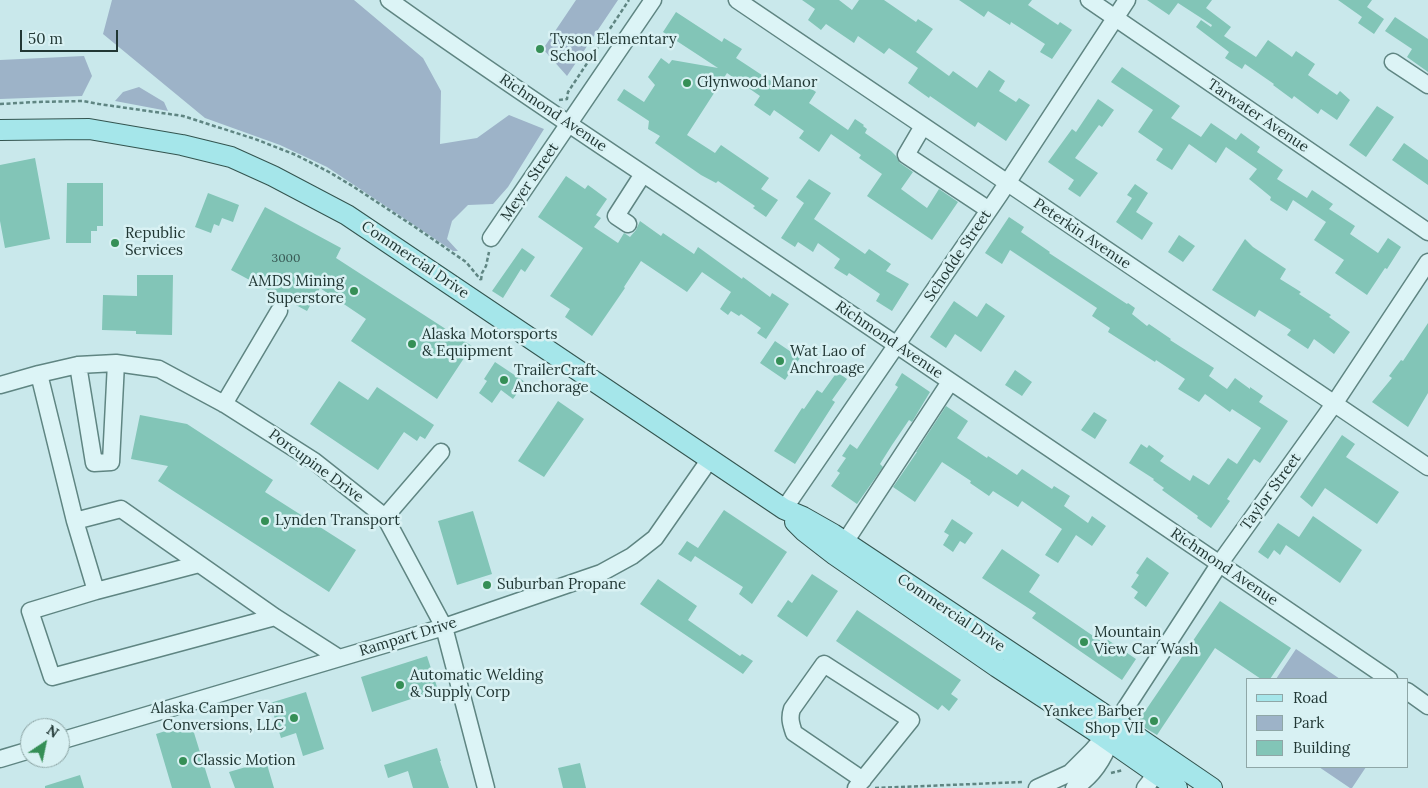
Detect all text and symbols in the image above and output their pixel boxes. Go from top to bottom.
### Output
scale bar [22,20,120,52]
text: 50 m [28,29,63,48]
place label: Tyson Elementary School [550,31,677,66]
marker: Tyson Elementary School [534,43,546,55]
street label: Richmond Avenue [496,70,610,156]
place label: Glynwood Manor [697,74,817,92]
street label: Tarwater Avenue [1204,75,1312,157]
marker: Glynwood Manor [681,77,693,89]
street label: Meyer Street [497,139,563,225]
street label: Peterkin Avenue [1030,195,1134,273]
street label: Schodde Street [921,207,995,305]
street label: Commercial Drive [358,217,472,303]
place label: Republic Services [125,225,185,260]
marker: Republic Services [109,237,121,249]
house number: 3000 [271,252,301,266]
place label: AMDS Mining Superstore [249,273,344,308]
marker: AMDS Mining Superstore [348,285,360,297]
street label: Richmond Avenue [832,297,946,383]
place label: Alaska Motorsports & Equipment [422,326,557,361]
marker: Alaska Motorsports & Equipment [406,338,418,350]
place label: Wat Lao of Anchroage [790,343,865,378]
marker: Wat Lao of Anchroage [774,355,786,367]
place label: TrailerCraft Anchorage [514,362,596,397]
marker: TrailerCraft Anchorage [498,374,510,386]
street label: Porcupine Drive [265,426,367,506]
street label: Taylor Street [1237,450,1305,534]
place label: Lynden Transport [275,512,400,530]
marker: Lynden Transport [259,515,271,527]
street label: Richmond Avenue [1167,524,1281,610]
street label: Commercial Drive [894,570,1008,656]
place label: Suburban Propane [497,576,626,594]
marker: Suburban Propane [481,579,493,591]
street label: Rampart Drive [357,614,459,660]
place label: Mountain View Car Wash [1094,624,1198,659]
marker: Mountain View Car Wash [1078,636,1090,648]
place label: Automatic Welding & Supply Corp [410,667,543,702]
legend [1246,678,1408,768]
marker: Automatic Welding & Supply Corp [394,679,406,691]
text: Road [1293,688,1328,707]
place label: Alaska Camper Van Conversions, LLC [151,700,284,735]
place label: Yankee Barber Shop VII [1043,703,1144,738]
marker: Alaska Camper Van Conversions, LLC [288,712,300,724]
text: Park [1293,713,1324,732]
marker: Yankee Barber Shop VII [1148,715,1160,727]
north arrow [20,718,70,768]
text: N [43,721,62,742]
text: Building [1293,738,1350,757]
place label: Classic Motion [193,752,296,770]
marker: Classic Motion [177,755,189,767]

